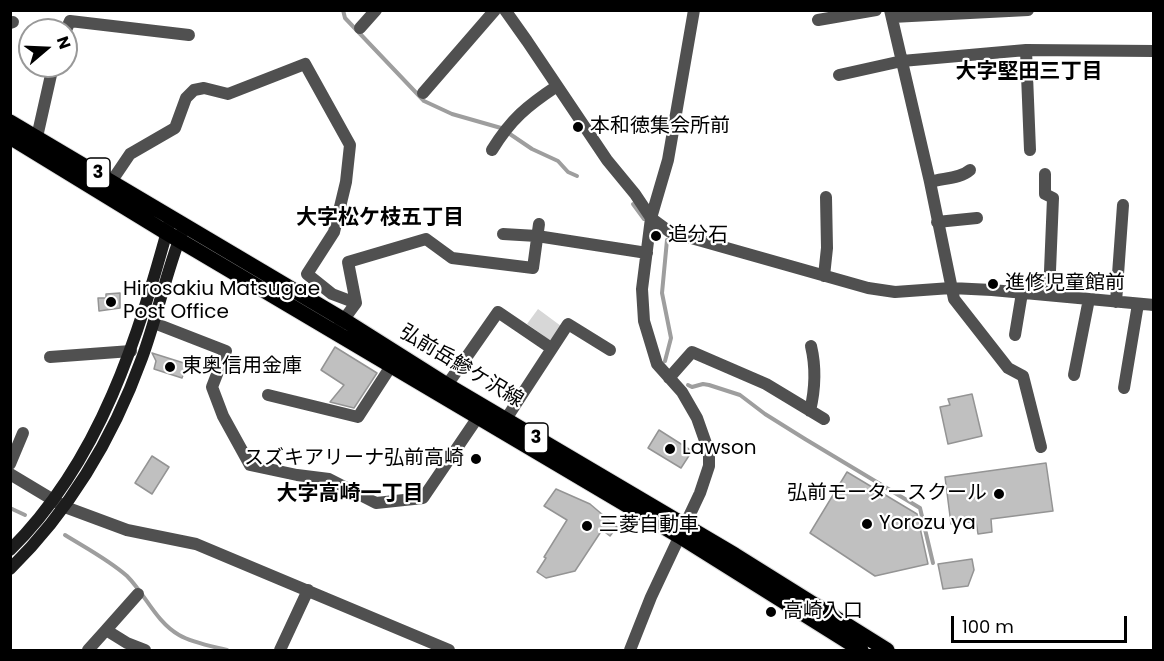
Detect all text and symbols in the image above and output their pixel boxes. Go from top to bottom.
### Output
north arrow [18,18,78,78]
text: N [51,33,76,52]
district label: 大字堅田三丁目 [956,60,1102,86]
place label: 本和徳集会所前 [590,115,730,139]
marker: 本和徳集会所前 [571,120,585,134]
road number: 3 [86,158,110,188]
district label: 大字松ケ枝五丁目 [296,206,464,232]
place label: 追分石 [668,224,728,248]
marker: 追分石 [649,229,663,243]
place label: 進修児童館前 [1005,272,1125,296]
marker: 進修児童館前 [986,277,1000,291]
place label: Hirosakiu Matsugae Post Office [123,278,320,325]
marker: Hirosakiu Matsugae Post Office [104,295,118,309]
street label: 弘前岳鰺ケ沢線 [395,321,527,413]
place label: 東奥信用金庫 [182,355,302,379]
marker: 東奥信用金庫 [163,360,177,374]
road number: 3 [524,423,548,453]
place label: Lawson [682,437,757,461]
marker: Lawson [663,442,677,456]
place label: スズキアリーナ弘前高崎 [244,447,464,471]
marker: スズキアリーナ弘前高崎 [469,452,483,466]
district label: 大字高崎一丁目 [277,482,423,508]
place label: 弘前モータースクール [787,482,987,506]
marker: 弘前モータースクール [992,487,1006,501]
place label: Yorozu ya [879,512,976,536]
place label: 三菱自動車 [599,514,699,538]
marker: Yorozu ya [860,517,874,531]
marker: 三菱自動車 [580,519,594,533]
place label: 高崎入口 [783,600,863,624]
scale bar [954,604,1130,642]
marker: 高崎入口 [764,605,778,619]
text: 100 m [962,614,1014,639]

